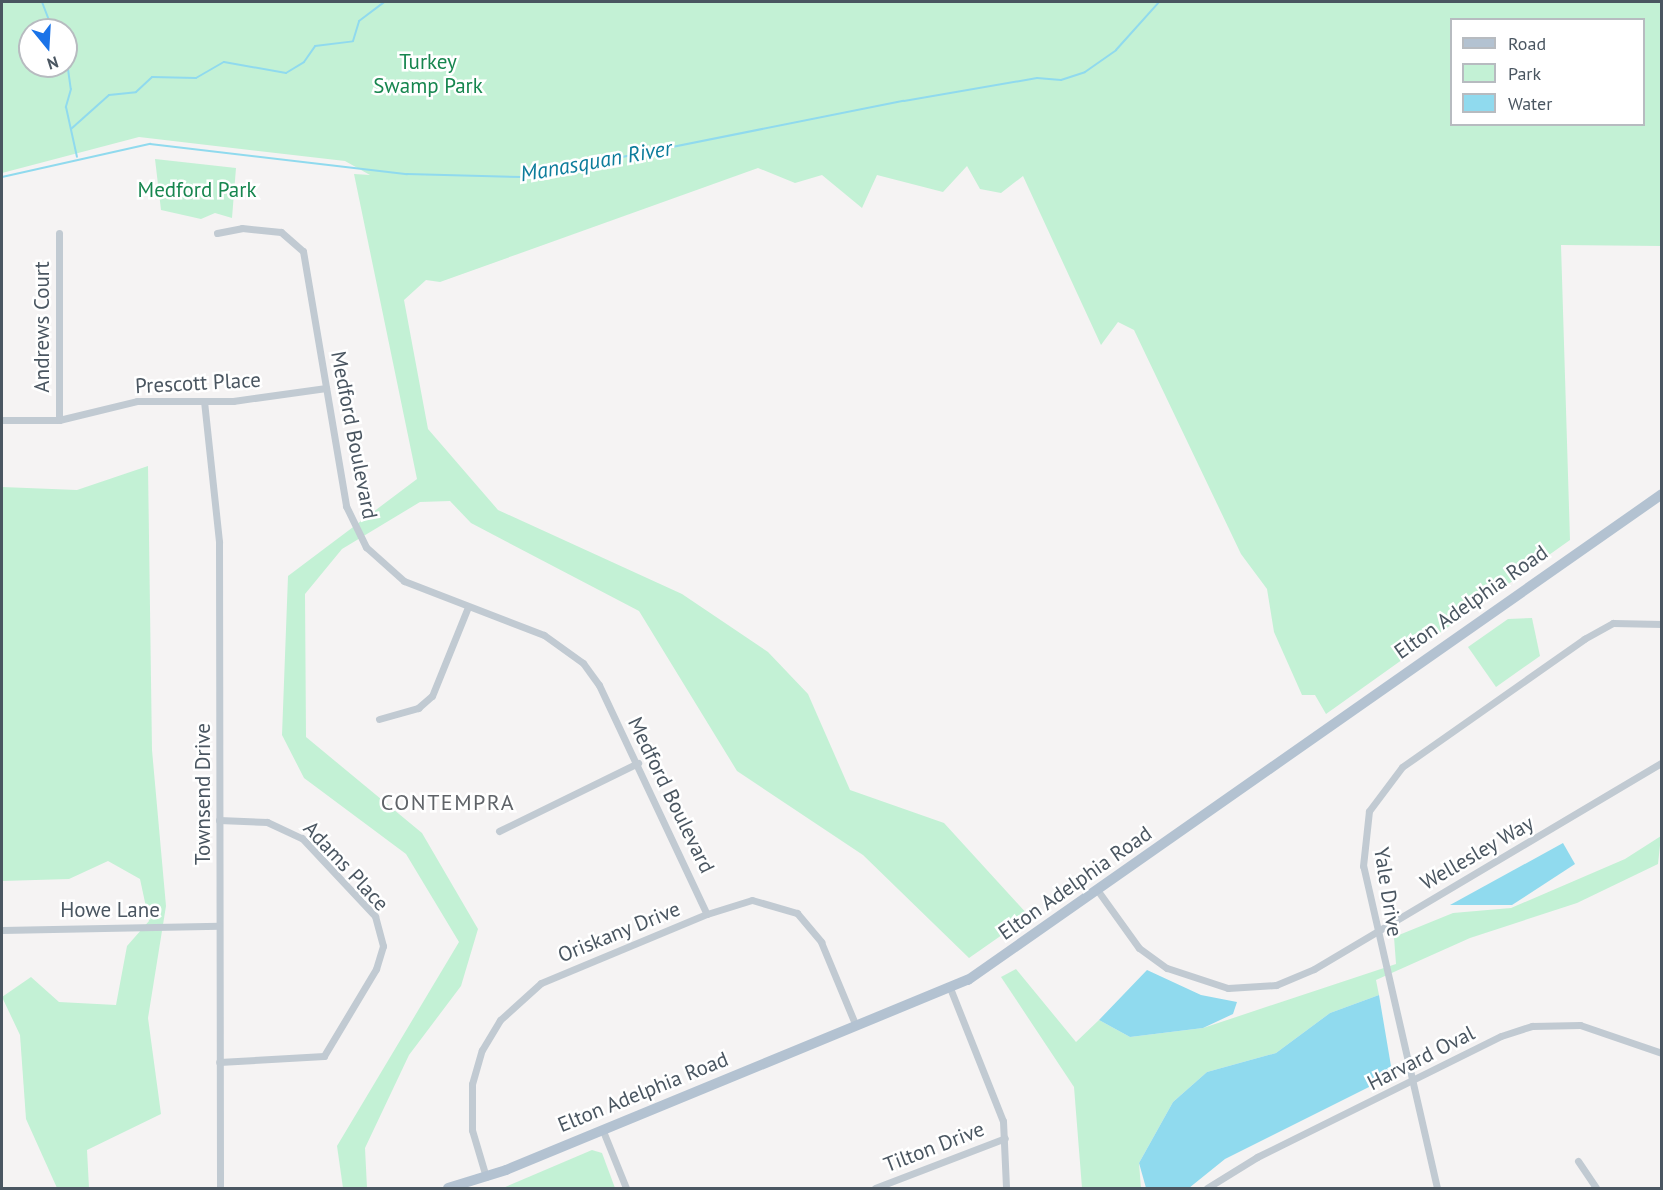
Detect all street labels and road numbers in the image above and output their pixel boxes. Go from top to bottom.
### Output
street label: Andrews Court [29,261,55,393]
street label: Medford Boulevard [325,349,383,521]
street label: Prescott Place [135,367,261,399]
street label: Elton Adelphia Road [1389,539,1553,665]
street label: Medford Boulevard [622,713,720,877]
street label: Townsend Drive [190,723,216,865]
street label: Wellesley Way [1416,810,1538,896]
street label: Adams Place [298,816,394,916]
street label: Elton Adelphia Road [993,820,1157,946]
street label: Yale Drive [1369,846,1407,938]
street label: Oriskany Drive [554,896,684,968]
street label: Howe Lane [60,897,160,923]
street label: Harvard Oval [1363,1020,1479,1096]
street label: Elton Adelphia Road [554,1046,732,1138]
street label: Tilton Drive [880,1116,988,1178]

